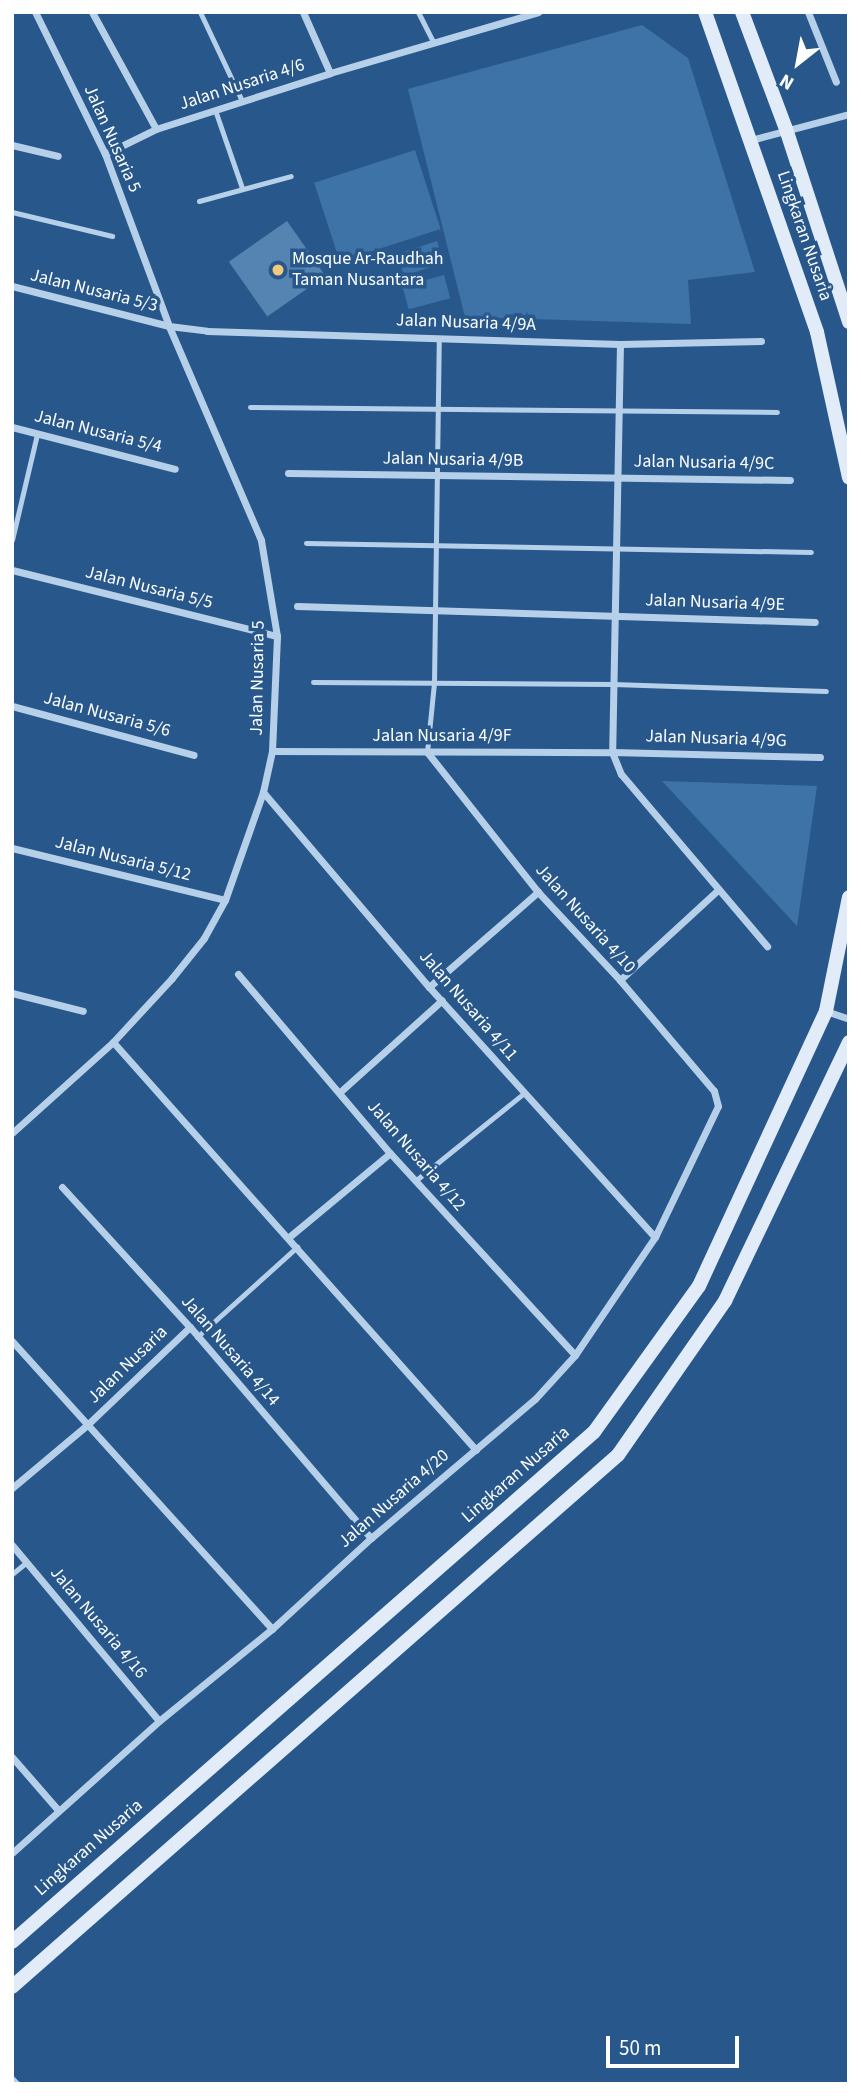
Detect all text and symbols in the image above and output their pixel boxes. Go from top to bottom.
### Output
north arrow [763,28,833,98]
street label: Jalan Nusaria 4/6 [177,55,307,115]
text: N [775,67,799,96]
street label: Jalan Nusaria 5 [79,82,145,196]
street label: Lingkaran Nusaria [772,168,836,304]
place label: Mosque Ar-Raudhah Taman Nusantara [292,249,444,292]
marker: Mosque Ar-Raudhah Taman Nusantara [270,262,286,278]
street label: Jalan Nusaria 5/3 [28,265,160,317]
street label: Jalan Nusaria 4/9A [396,310,536,336]
street label: Jalan Nusaria 5/4 [32,406,164,458]
street label: Jalan Nusaria 4/9B [382,448,524,472]
street label: Jalan Nusaria 4/9C [633,451,775,475]
street label: Jalan Nusaria 5/5 [83,562,215,614]
street label: Jalan Nusaria 4/9E [645,590,785,616]
street label: Jalan Nusaria 5 [246,620,270,736]
street label: Jalan Nusaria 5/6 [41,688,173,742]
street label: Jalan Nusaria 4/9F [372,725,512,747]
street label: Jalan Nusaria 4/9G [645,726,787,752]
street label: Jalan Nusaria 5/12 [53,832,193,886]
street label: Jalan Nusaria 4/10 [530,860,640,978]
street label: Jalan Nusaria 4/11 [414,946,522,1066]
street label: Jalan Nusaria 4/12 [362,1096,470,1216]
street label: Jalan Nusaria 4/14 [176,1291,284,1411]
street label: Jalan Nusaria [84,1322,172,1408]
street label: Lingkaran Nusaria [458,1422,574,1528]
street label: Jalan Nusaria 4/20 [334,1445,454,1553]
street label: Jalan Nusaria 4/16 [45,1563,151,1683]
street label: Lingkaran Nusaria [31,1795,147,1901]
scale bar [609,2022,742,2066]
text: 50 m [619,2033,661,2063]

